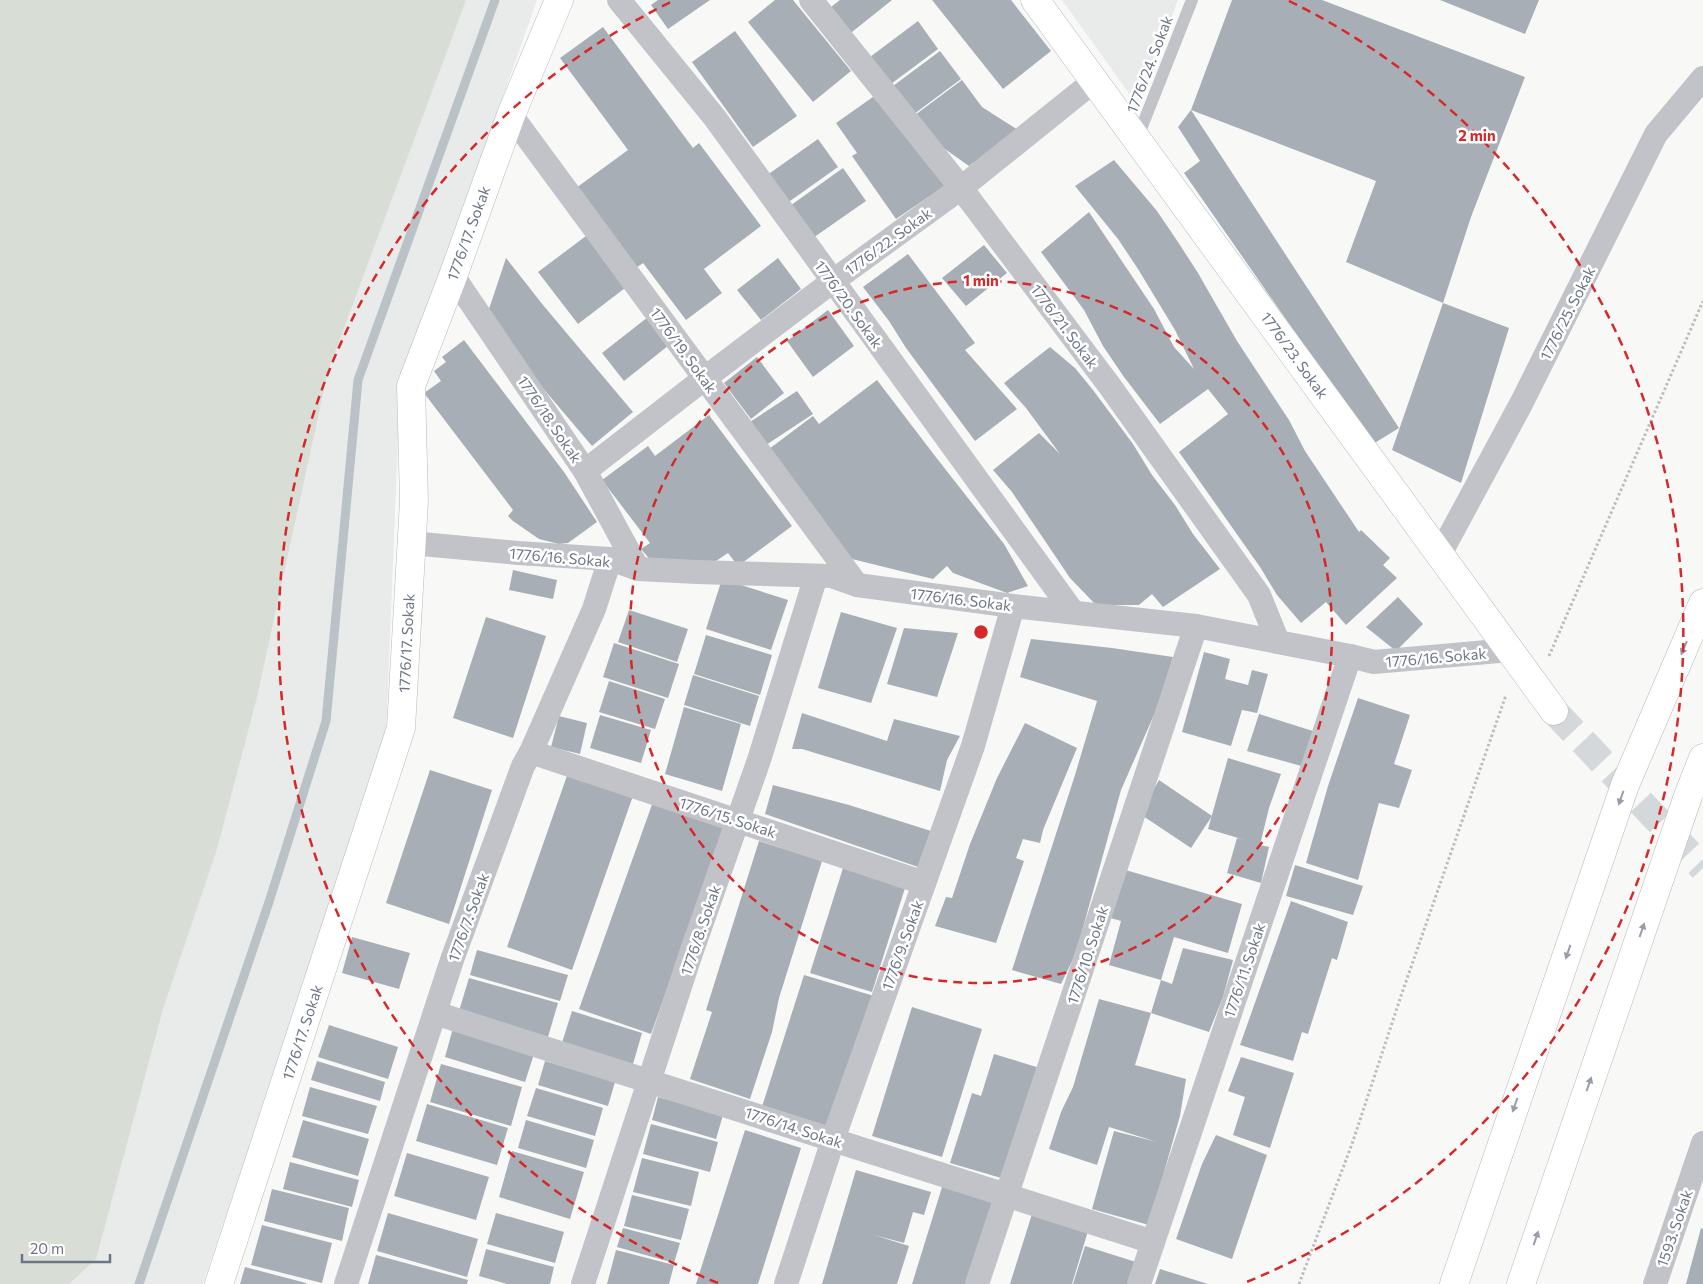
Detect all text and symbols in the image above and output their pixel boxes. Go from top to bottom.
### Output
street label: 1776/24. Sokak [1122,13,1176,115]
text: 2 min [1458,126,1496,144]
street label: 1776/17. Sokak [443,183,493,283]
street label: 1776/22. Sokak [841,204,935,278]
street label: 1776/20. Sokak [811,257,887,351]
street label: 1776/25. Sokak [1536,263,1598,363]
text: 1 min [963,271,999,289]
street label: 1776/21. Sokak [1028,280,1102,372]
street label: 1776/19. Sokak [647,304,721,396]
street label: 1776/23. Sokak [1258,308,1332,402]
street label: 1776/18. Sokak [514,372,586,466]
street label: 1776/16. Sokak [509,544,611,570]
street label: 1776/16. Sokak [910,584,1012,614]
street label: 1776/17. Sokak [394,593,418,693]
centre of rings [972,623,990,641]
one-way arrow [1679,641,1687,655]
street label: 1776/16. Sokak [1385,644,1487,670]
one-way arrow [1617,791,1625,806]
street label: 1776/15. Sokak [677,793,779,841]
street label: 1776/7. Sokak [444,870,492,964]
street label: 1776/8. Sokak [676,882,724,978]
street label: 1776/9. Sokak [877,898,927,992]
street label: 1776/10. Sokak [1063,904,1111,1006]
street label: 1776/11. Sokak [1219,920,1269,1020]
one-way arrow [1639,923,1646,938]
one-way arrow [1564,944,1571,959]
street label: 1776/17. Sokak [278,982,326,1082]
one-way arrow [1585,1076,1593,1091]
one-way arrow [1511,1098,1518,1113]
street label: 1776/14. Sokak [743,1103,845,1151]
street label: 1593. Sokak [1652,1187,1696,1269]
one-way arrow [1533,1230,1541,1245]
scale bar [22,1232,110,1264]
text: 20 m [30,1239,64,1257]

